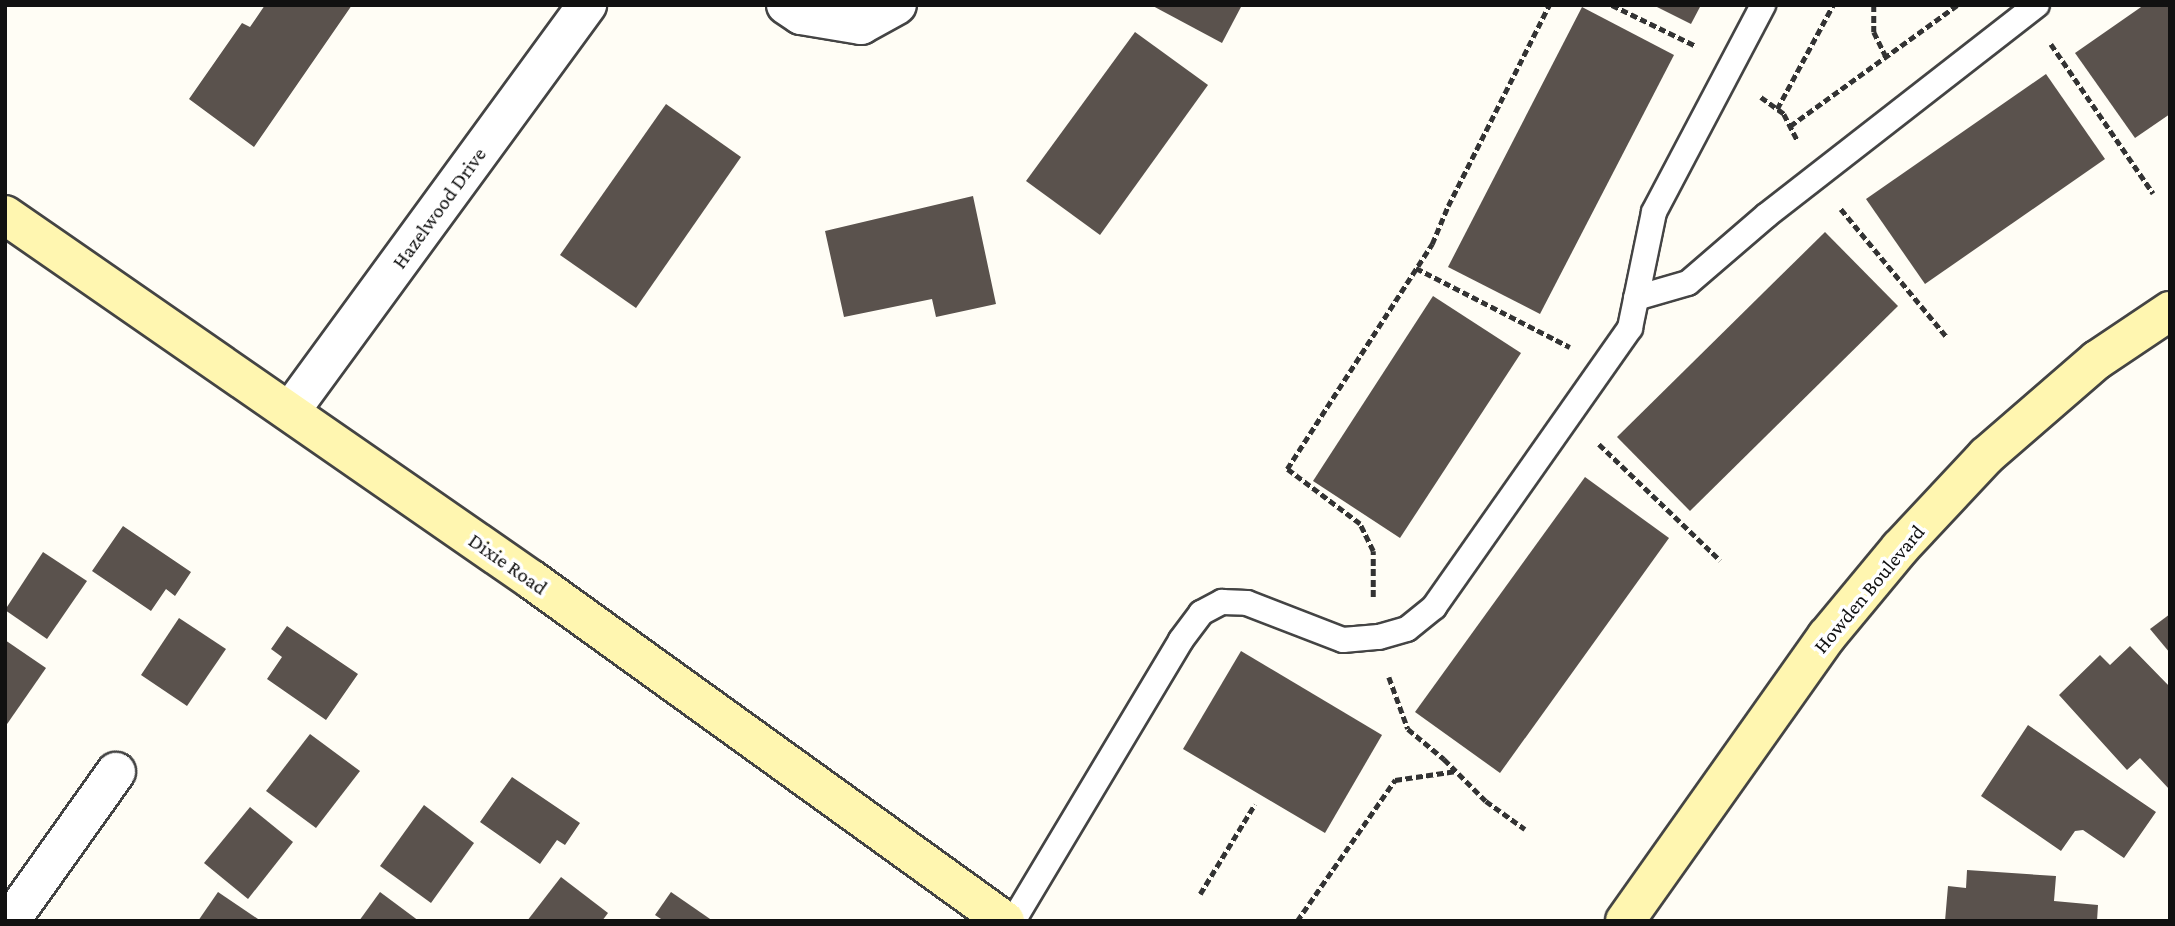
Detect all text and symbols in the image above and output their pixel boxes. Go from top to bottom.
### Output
street label: Hazelwood Drive [387,142,491,274]
street label: Howden Boulevard [1808,520,1930,658]
street label: Dixie Road [464,528,552,600]

